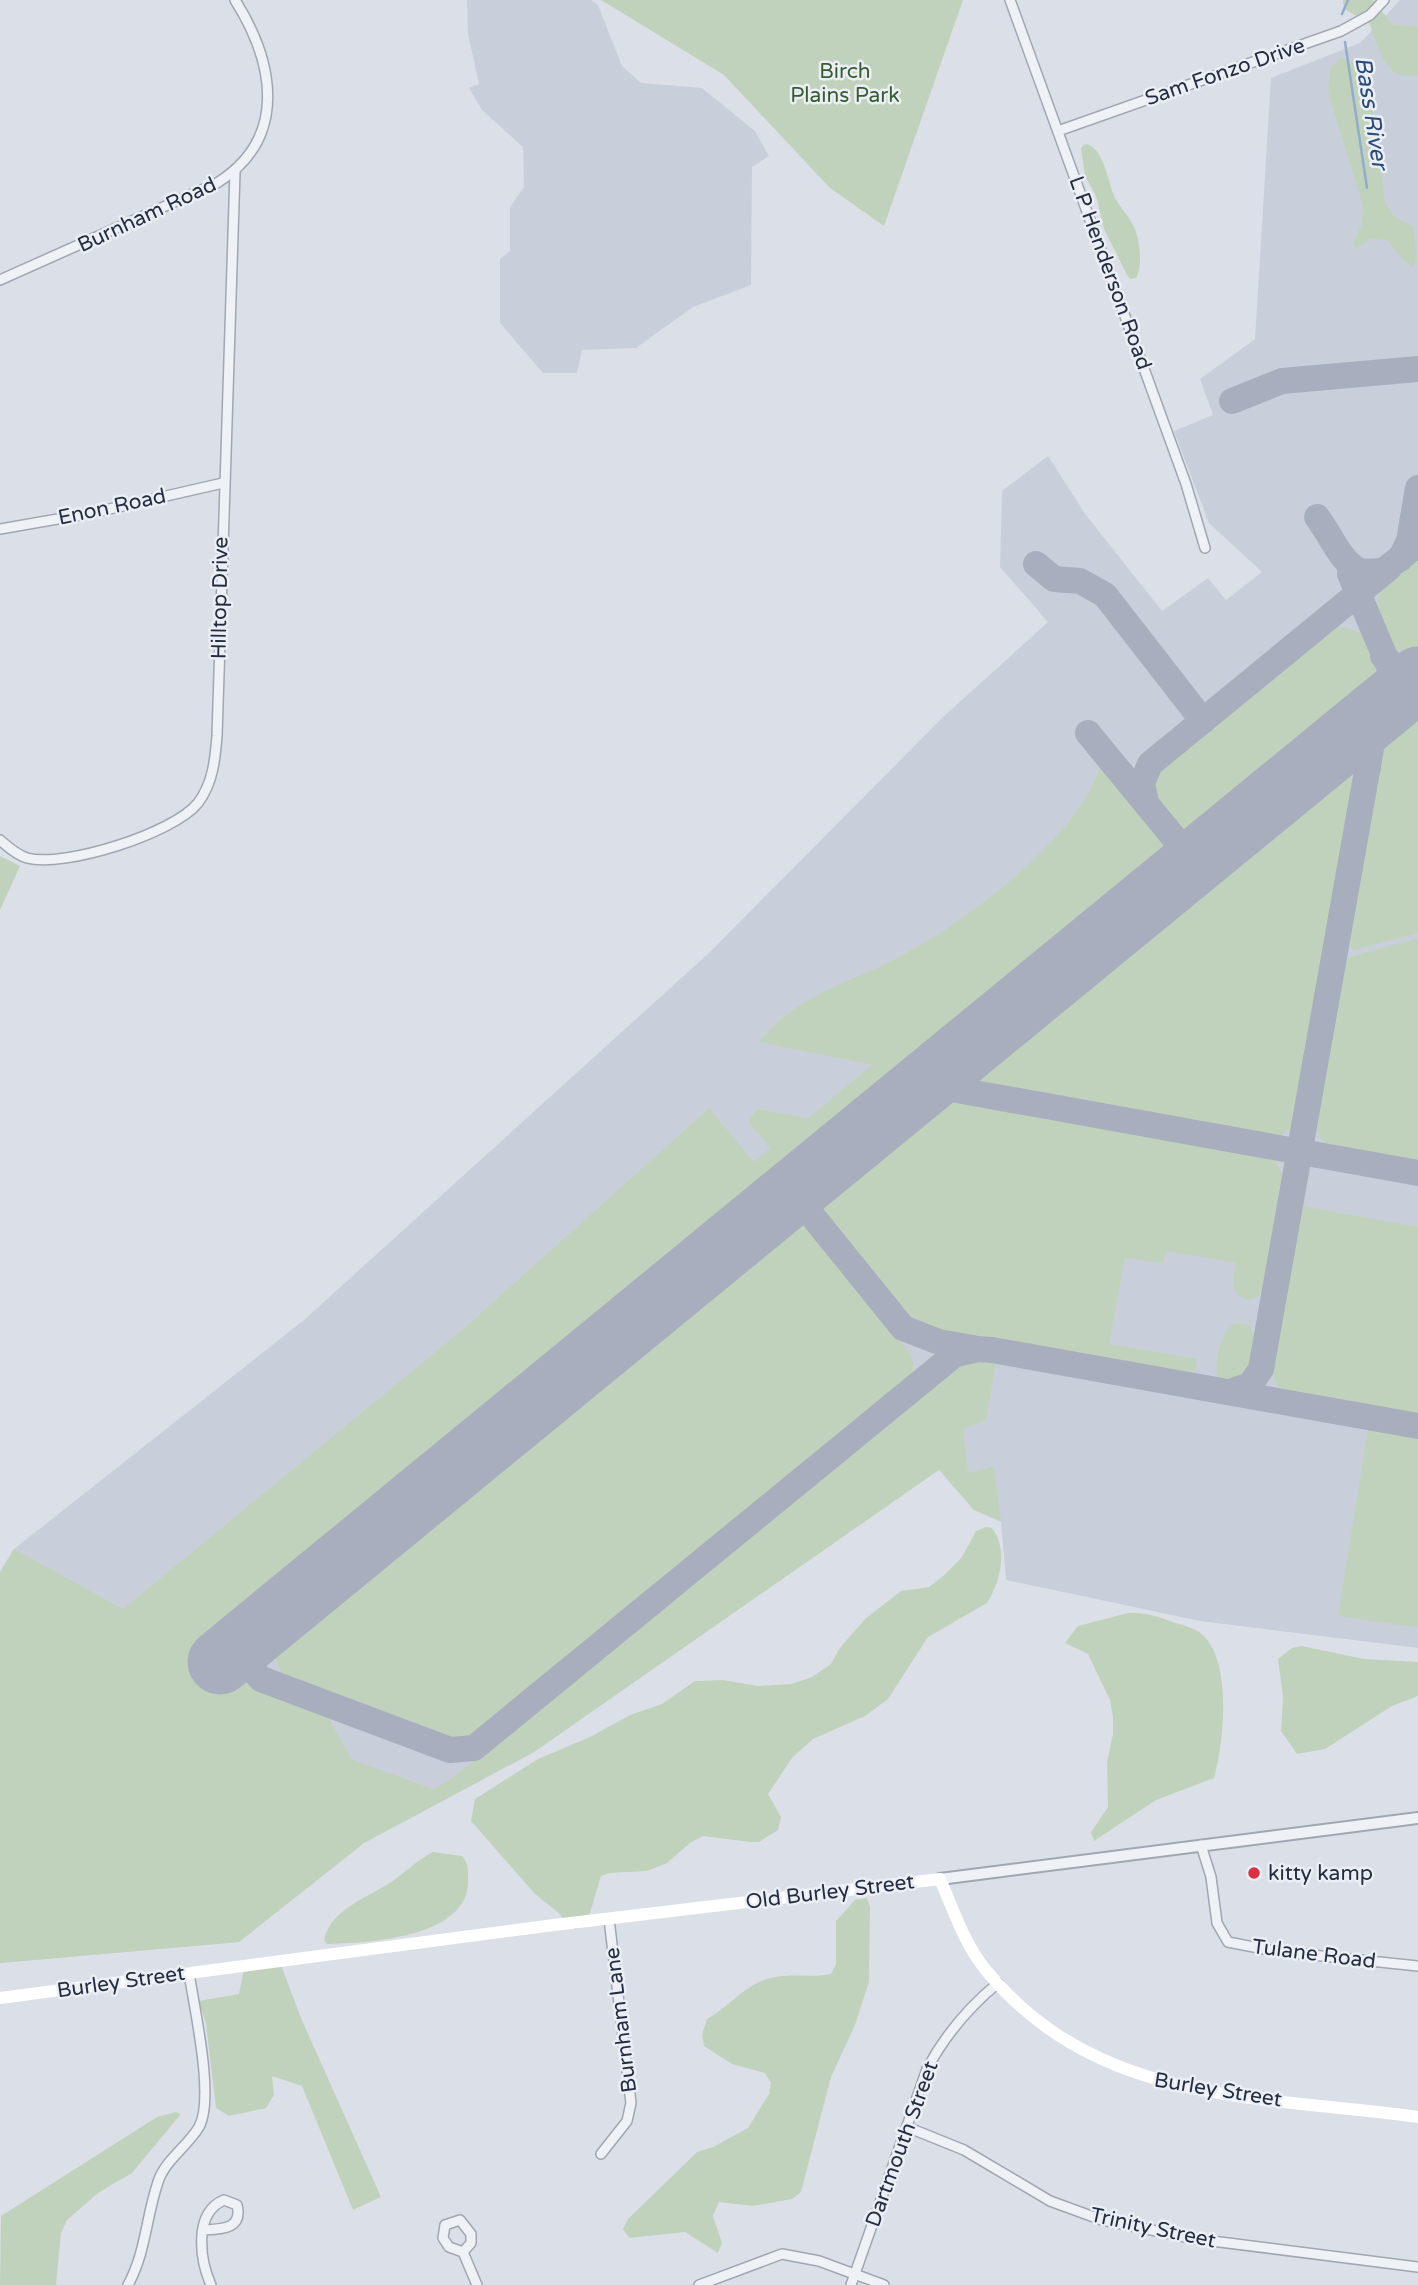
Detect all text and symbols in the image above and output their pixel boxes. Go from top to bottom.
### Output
street label: Sam Fonzo Drive [1142,33,1308,111]
water label: Bass River [1348,55,1394,174]
park label: Birch Plains Park [790,59,900,108]
street label: Burnham Road [74,172,220,258]
street label: L P Henderson Road [1063,173,1157,373]
street label: Enon Road [56,483,168,531]
street label: Hilltop Drive [206,536,234,659]
place label: kitty kamp [1268,1861,1373,1886]
marker: kitty kamp [1246,1865,1262,1881]
street label: Old Burley Street [744,1869,916,1915]
street label: Tulane Road [1251,1934,1377,1974]
street label: Burnham Lane [600,1946,642,2094]
street label: Burley Street [55,1961,187,2003]
street label: Dartmouth Street [860,2058,944,2230]
street label: Burley Street [1152,2068,1284,2112]
street label: Trinity Street [1088,2203,1218,2253]

